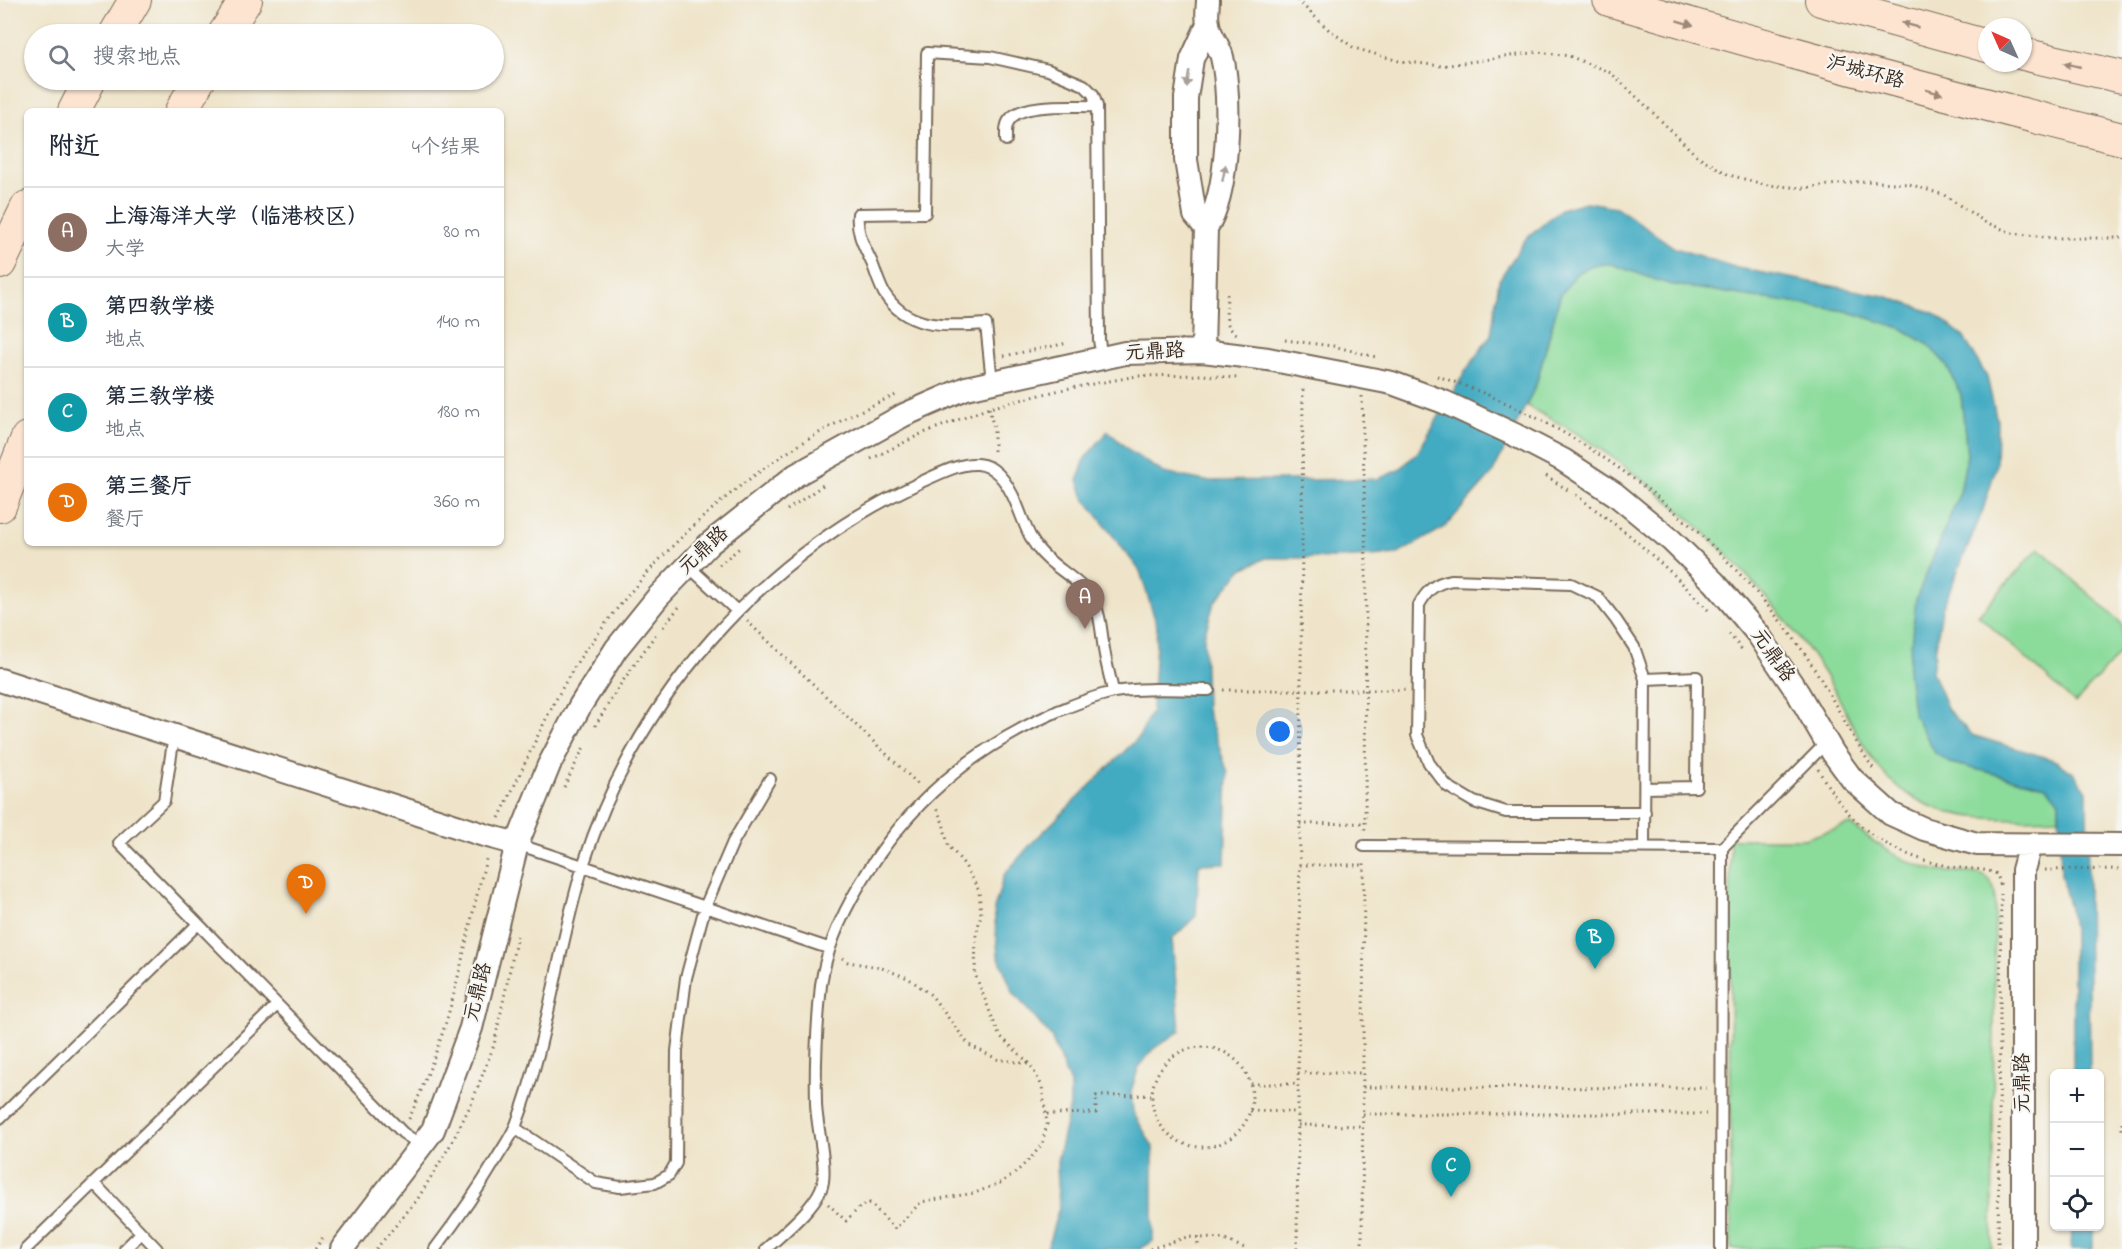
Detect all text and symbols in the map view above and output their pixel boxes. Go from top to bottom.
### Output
north arrow [1978,18,2032,72]
one-way arrow [1676,19,1694,28]
one-way arrow [1901,20,1919,29]
search box [24,24,504,90]
icon: search [45,41,78,74]
text: 搜索地点 [93,42,181,74]
street label: 沪城环路 [1823,49,1908,98]
one-way arrow [2063,60,2082,70]
one-way arrow [1184,70,1193,89]
one-way arrow [1925,88,1943,97]
text: 附近 [48,129,100,167]
text: 4个结果 [412,134,480,163]
one-way arrow [1219,164,1228,183]
text: 上海海洋大学（临港校区） [105,202,369,234]
text: A [61,218,74,247]
text: 80 m [443,218,480,247]
text: 大学 [105,236,145,265]
text: 第四教学楼 [105,292,215,324]
text: B [61,308,74,337]
text: 140 m [436,308,480,337]
text: 地点 [105,326,145,355]
street label: 元鼎路 [1124,337,1187,369]
text: 第三教学楼 [105,382,215,414]
text: C [62,398,73,427]
text: 180 m [437,398,480,427]
text: 地点 [105,416,145,445]
text: 第三餐厅 [105,472,193,504]
text: D [60,488,75,517]
text: 360 m [434,488,480,517]
text: 餐厅 [105,506,145,535]
street label: 元鼎路 [672,519,737,582]
pin: A [1066,580,1104,629]
street label: 元鼎路 [1743,623,1802,690]
your location [1265,717,1294,746]
pin: D [286,864,326,914]
pin: B [1576,920,1614,969]
street label: 元鼎路 [458,958,501,1025]
street label: 元鼎路 [2009,1052,2038,1113]
map controls [2050,1069,2104,1231]
button: + [2050,1069,2104,1123]
button: − [2050,1123,2104,1177]
pin: C [1432,1148,1470,1197]
button: locate [2050,1177,2104,1231]

